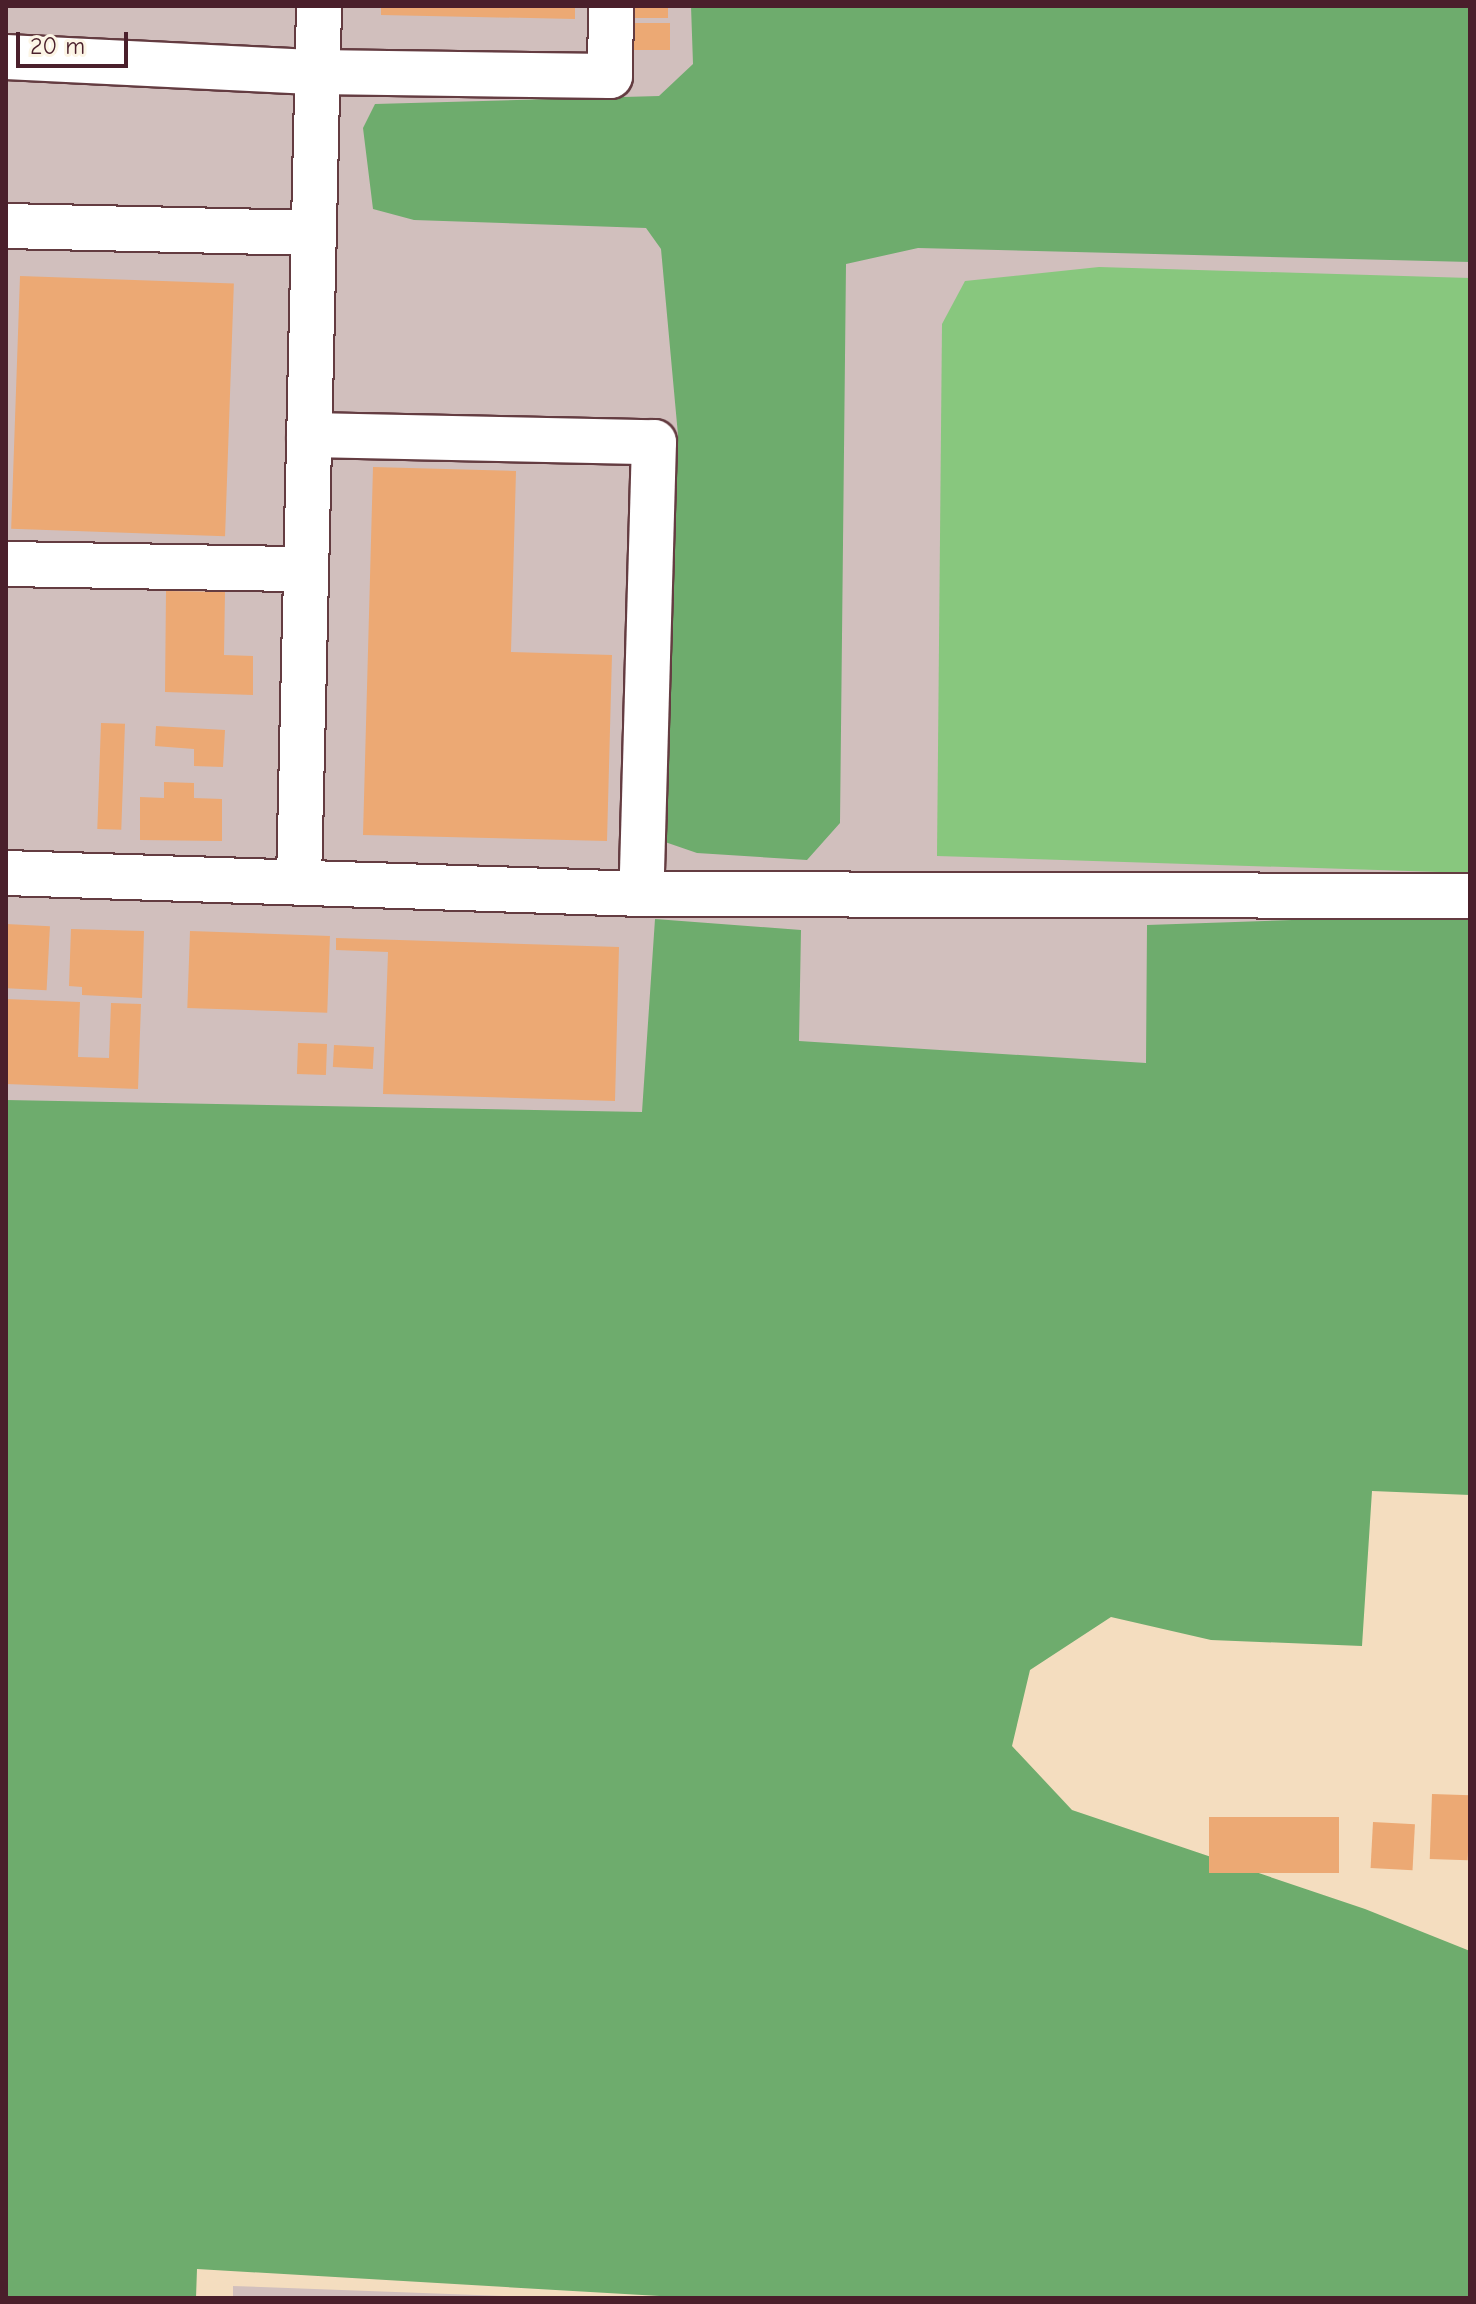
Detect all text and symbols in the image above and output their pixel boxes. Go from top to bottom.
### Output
scale bar [20,16,132,66]
text: 20 m [30,32,85,60]

